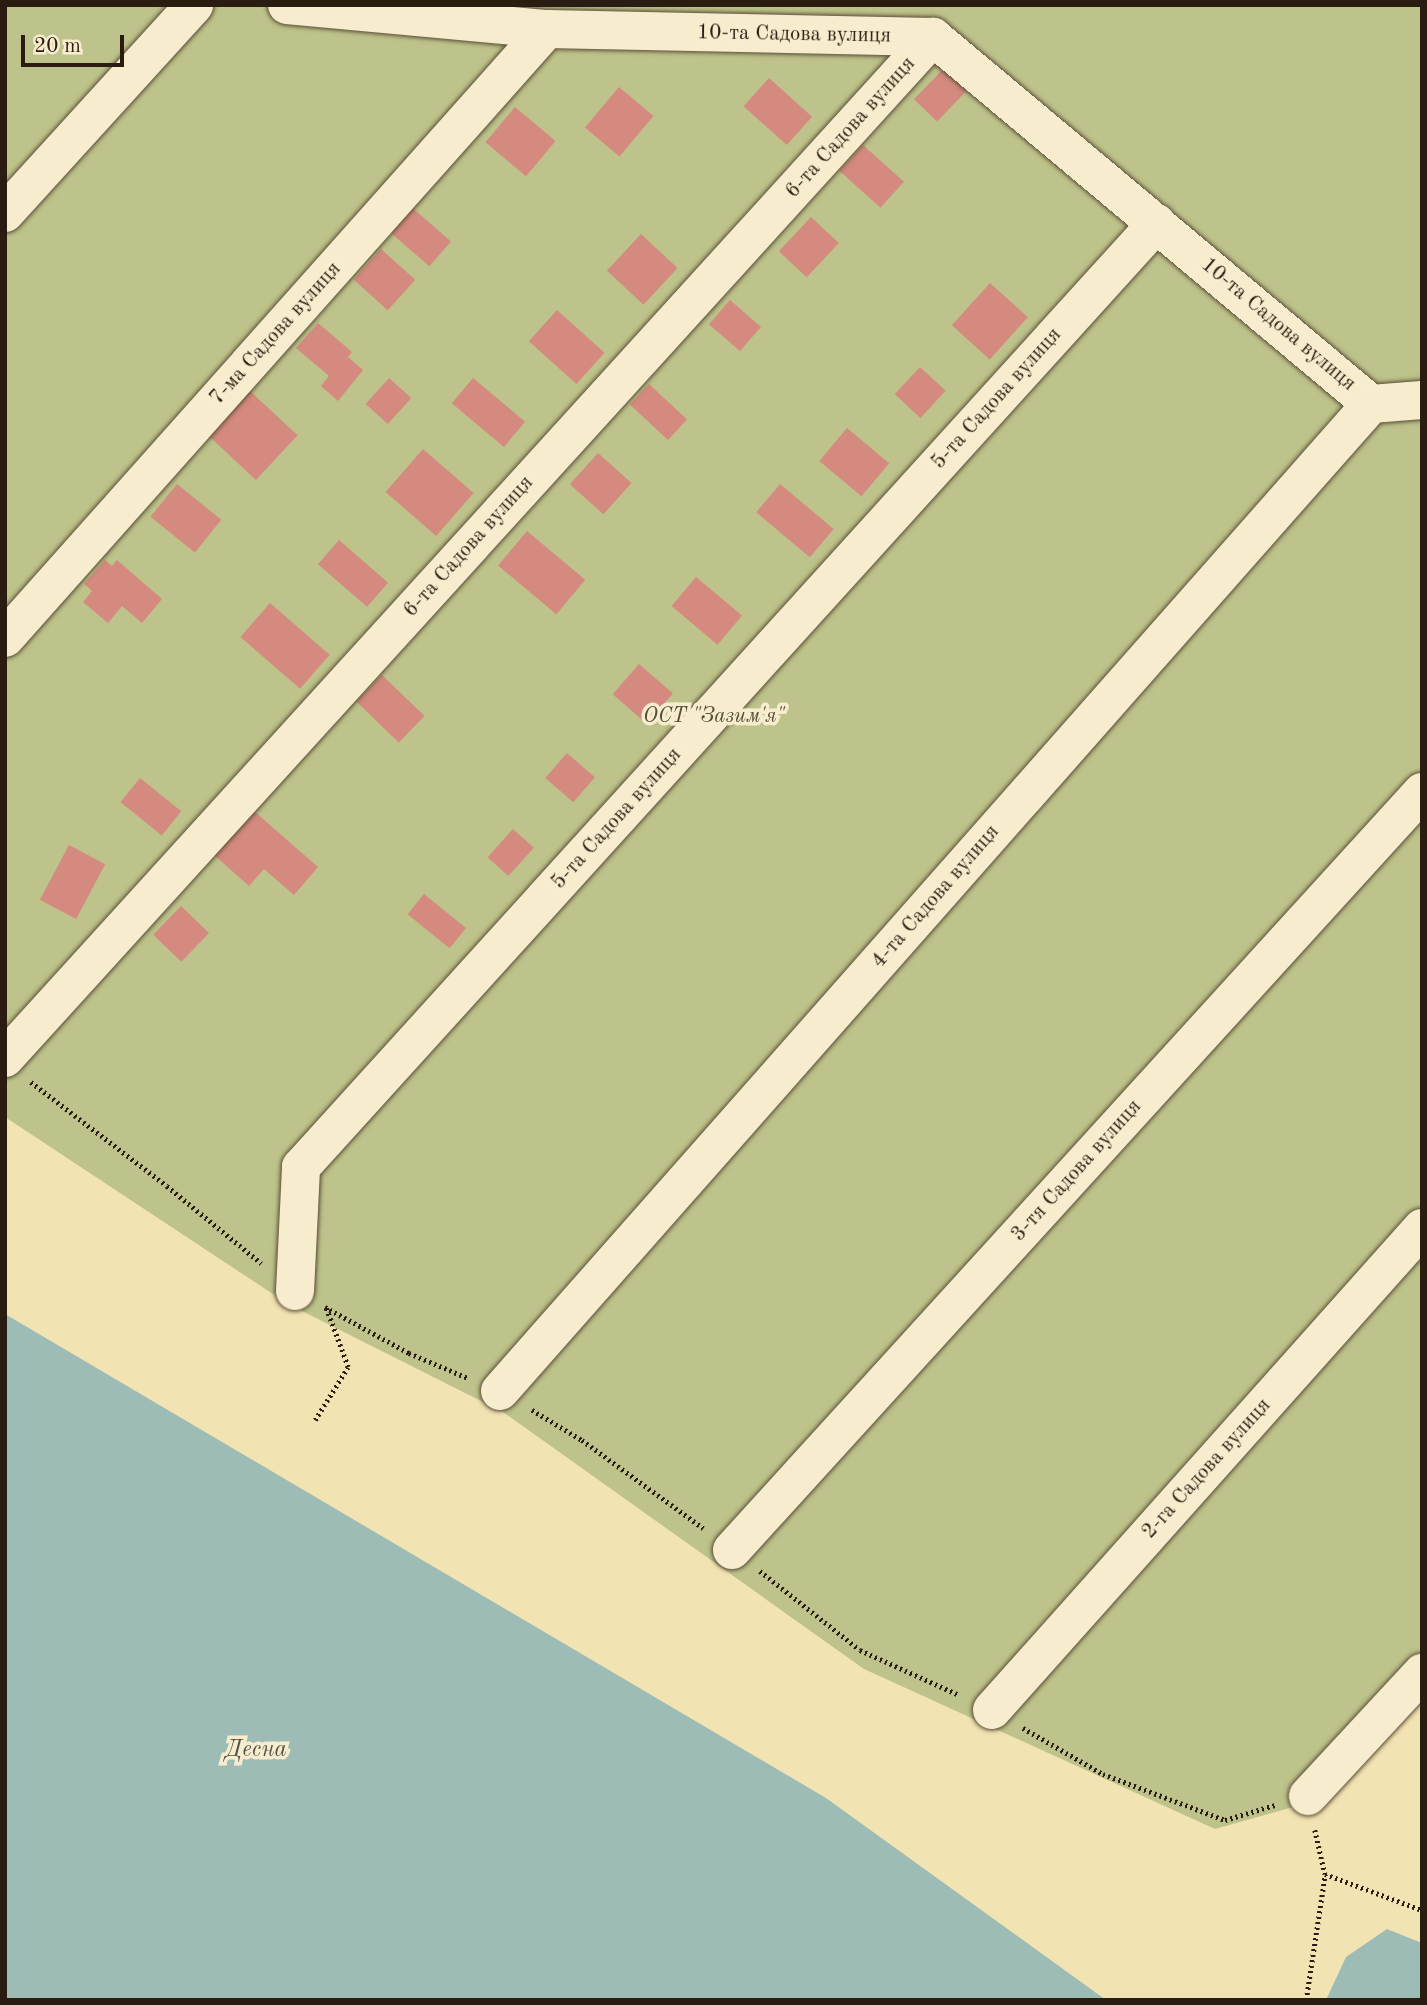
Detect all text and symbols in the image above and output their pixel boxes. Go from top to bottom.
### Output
scale bar [24,21,128,65]
street label: 10-та Садова вулиця [697,21,891,49]
text: 20 m [34,36,81,57]
street label: 6-та Садова вулиця [781,52,921,204]
street label: 10-та Садова вулиця [1196,253,1360,397]
street label: 7-ма Садова вулиця [205,257,347,411]
street label: 5-та Садова вулиця [927,323,1067,475]
street label: 6-та Садова вулиця [399,471,539,623]
park label: ОСТ "Зазим'я" [643,704,785,730]
street label: 5-та Садова вулиця [547,743,687,895]
street label: 4-та Садова вулиця [867,820,1005,974]
street label: 3-тя Садова вулиця [1007,1095,1147,1247]
street label: 2-га Садова вулиця [1137,1393,1277,1545]
water label: Десна [225,1736,287,1764]

